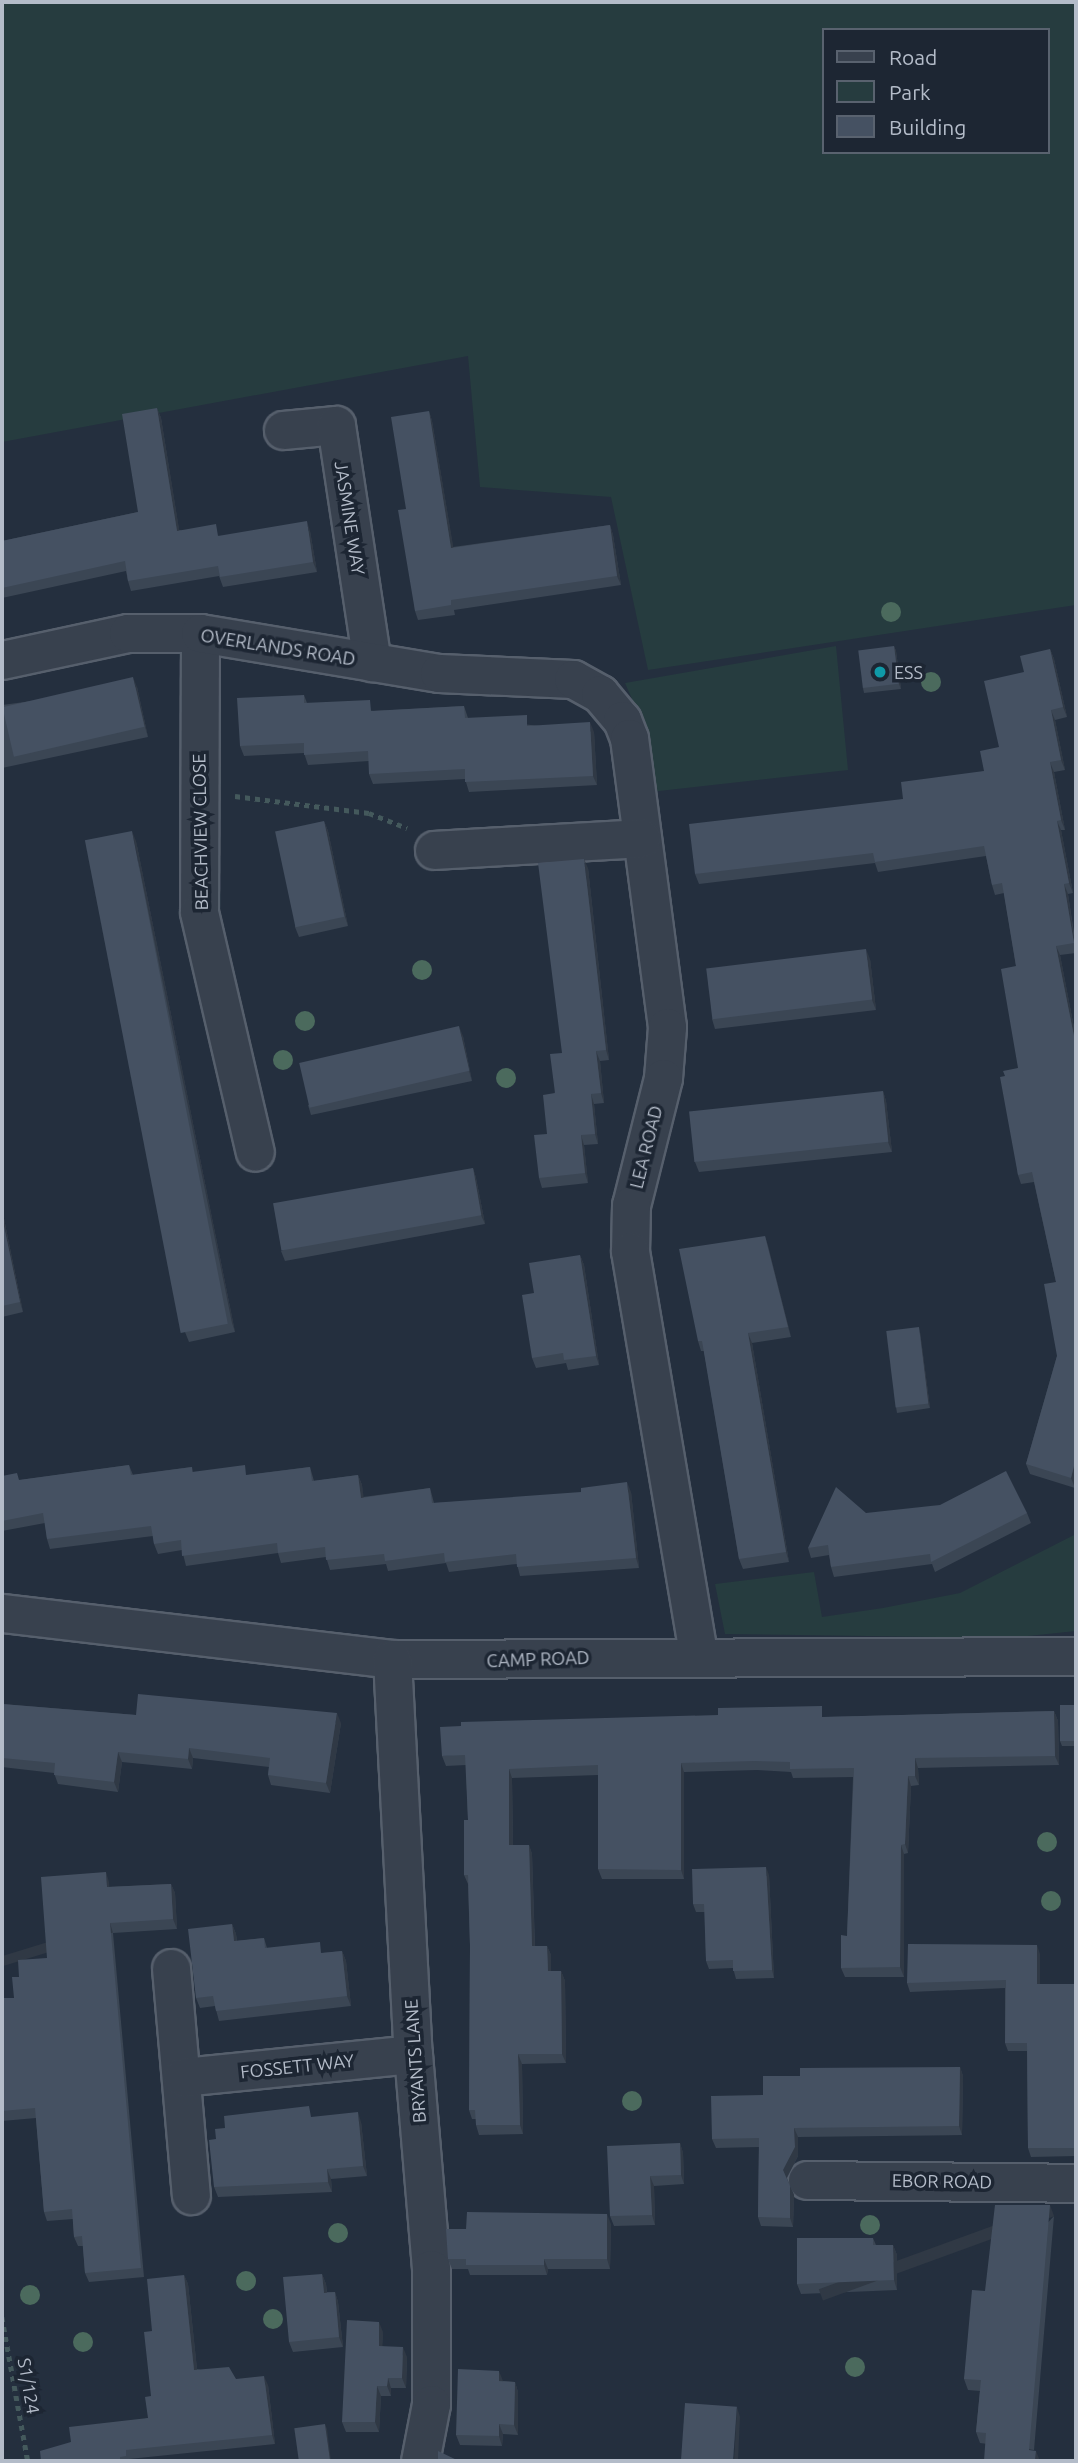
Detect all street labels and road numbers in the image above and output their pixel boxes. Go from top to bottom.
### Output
street label: JASMINE WAY [330,460,370,576]
street label: OVERLANDS ROAD [199,624,357,670]
street label: BEACHVIEW CLOSE [188,753,212,911]
street label: LEA ROAD [625,1103,667,1191]
street label: CAMP ROAD [486,1646,590,1672]
street label: BRYANTS LANE [400,1998,430,2124]
street label: FOSSETT WAY [239,2049,355,2083]
street label: EBOR ROAD [892,2169,992,2193]
street label: S1/124 [13,2356,45,2416]

